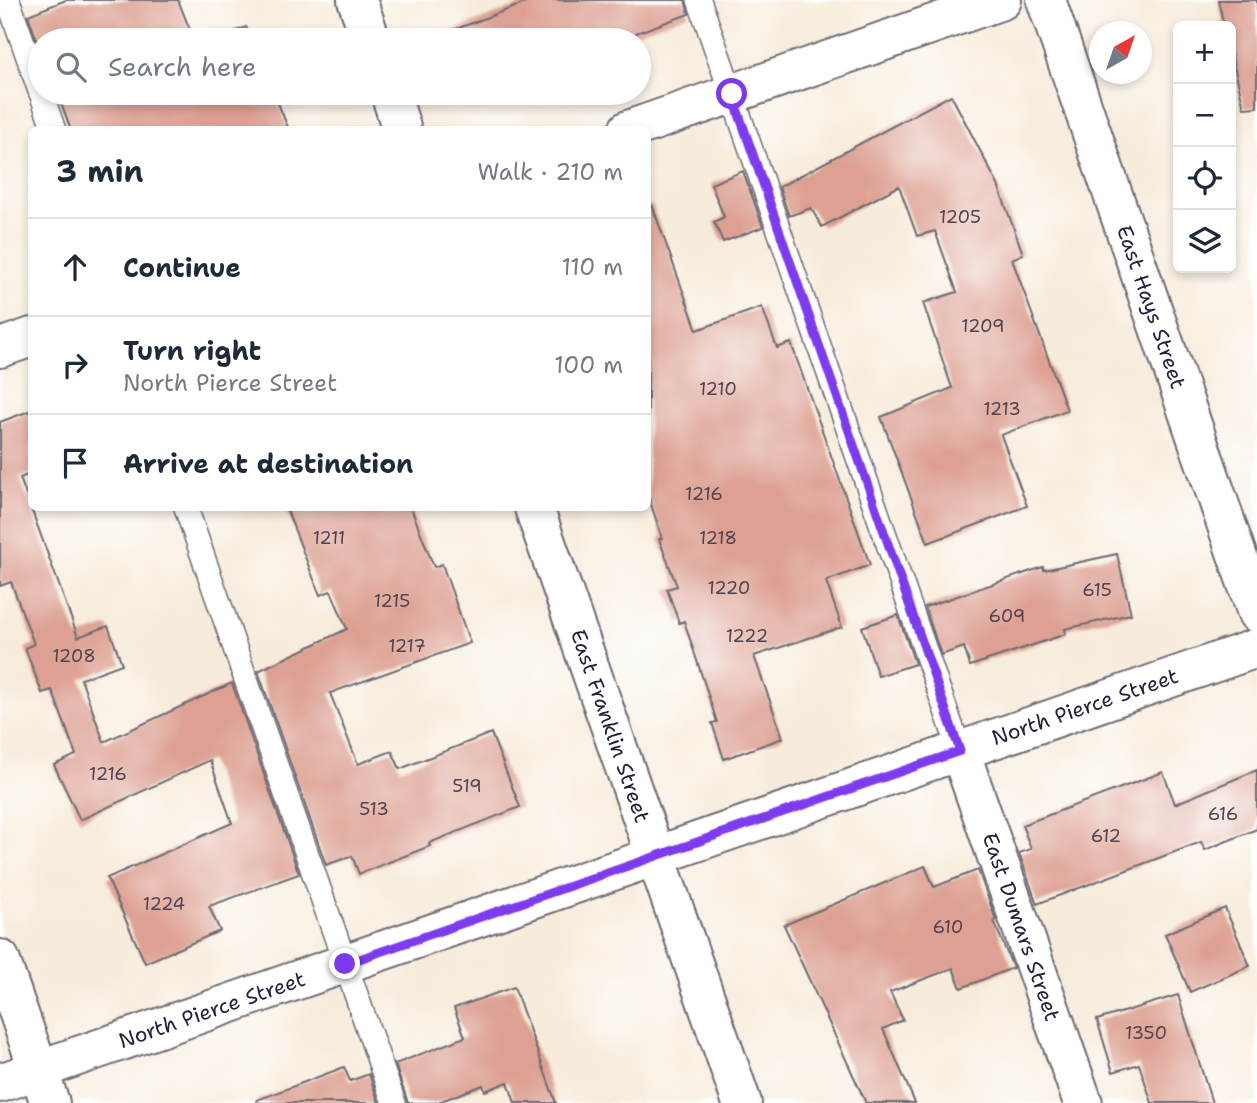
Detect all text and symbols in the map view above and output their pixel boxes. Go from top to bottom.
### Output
north arrow [1089,21,1152,84]
map controls [1173,21,1236,273]
button: + [1173,21,1236,84]
search box [28,28,651,105]
icon: search [52,48,90,86]
text: Search here [108,49,257,84]
route start [716,78,747,109]
button: − [1173,84,1236,147]
button: locate [1173,147,1236,210]
text: 3 min [56,151,143,192]
text: Walk · 210 m [478,157,623,187]
house number: 1205 [939,205,981,229]
button: layers [1173,210,1236,273]
street label: East Hays Street [1110,222,1192,392]
icon: ahead [56,248,94,286]
text: Continue [123,250,241,285]
text: 110 m [561,252,623,282]
house number: 1209 [961,314,1005,338]
text: Turn right [123,333,261,368]
icon: right [56,346,94,384]
text: 100 m [554,350,623,380]
text: North Pierce Street [123,368,337,398]
house number: 1210 [699,377,737,401]
house number: 1213 [983,397,1021,421]
icon: arrive [56,444,94,482]
text: Arrive at destination [123,446,413,481]
house number: 1216 [685,482,723,506]
house number: 1211 [313,526,345,550]
house number: 1218 [699,526,737,550]
house number: 1220 [708,576,750,600]
house number: 615 [1082,578,1112,602]
house number: 1215 [374,589,410,613]
house number: 609 [989,604,1025,628]
house number: 1222 [726,624,768,648]
street label: East Franklin Street [564,626,656,826]
house number: 1217 [388,634,426,658]
house number: 1208 [52,644,96,668]
street label: North Pierce Street [988,662,1182,752]
house number: 1216 [89,762,127,786]
house number: 519 [452,774,482,798]
house number: 513 [359,797,389,821]
house number: 616 [1208,802,1238,826]
house number: 612 [1091,824,1121,848]
street label: East Dumars Street [976,829,1066,1025]
house number: 1224 [143,892,185,916]
house number: 610 [933,915,963,939]
route end [329,948,360,979]
street label: North Pierce Street [115,965,309,1055]
house number: 1350 [1125,1021,1167,1045]

